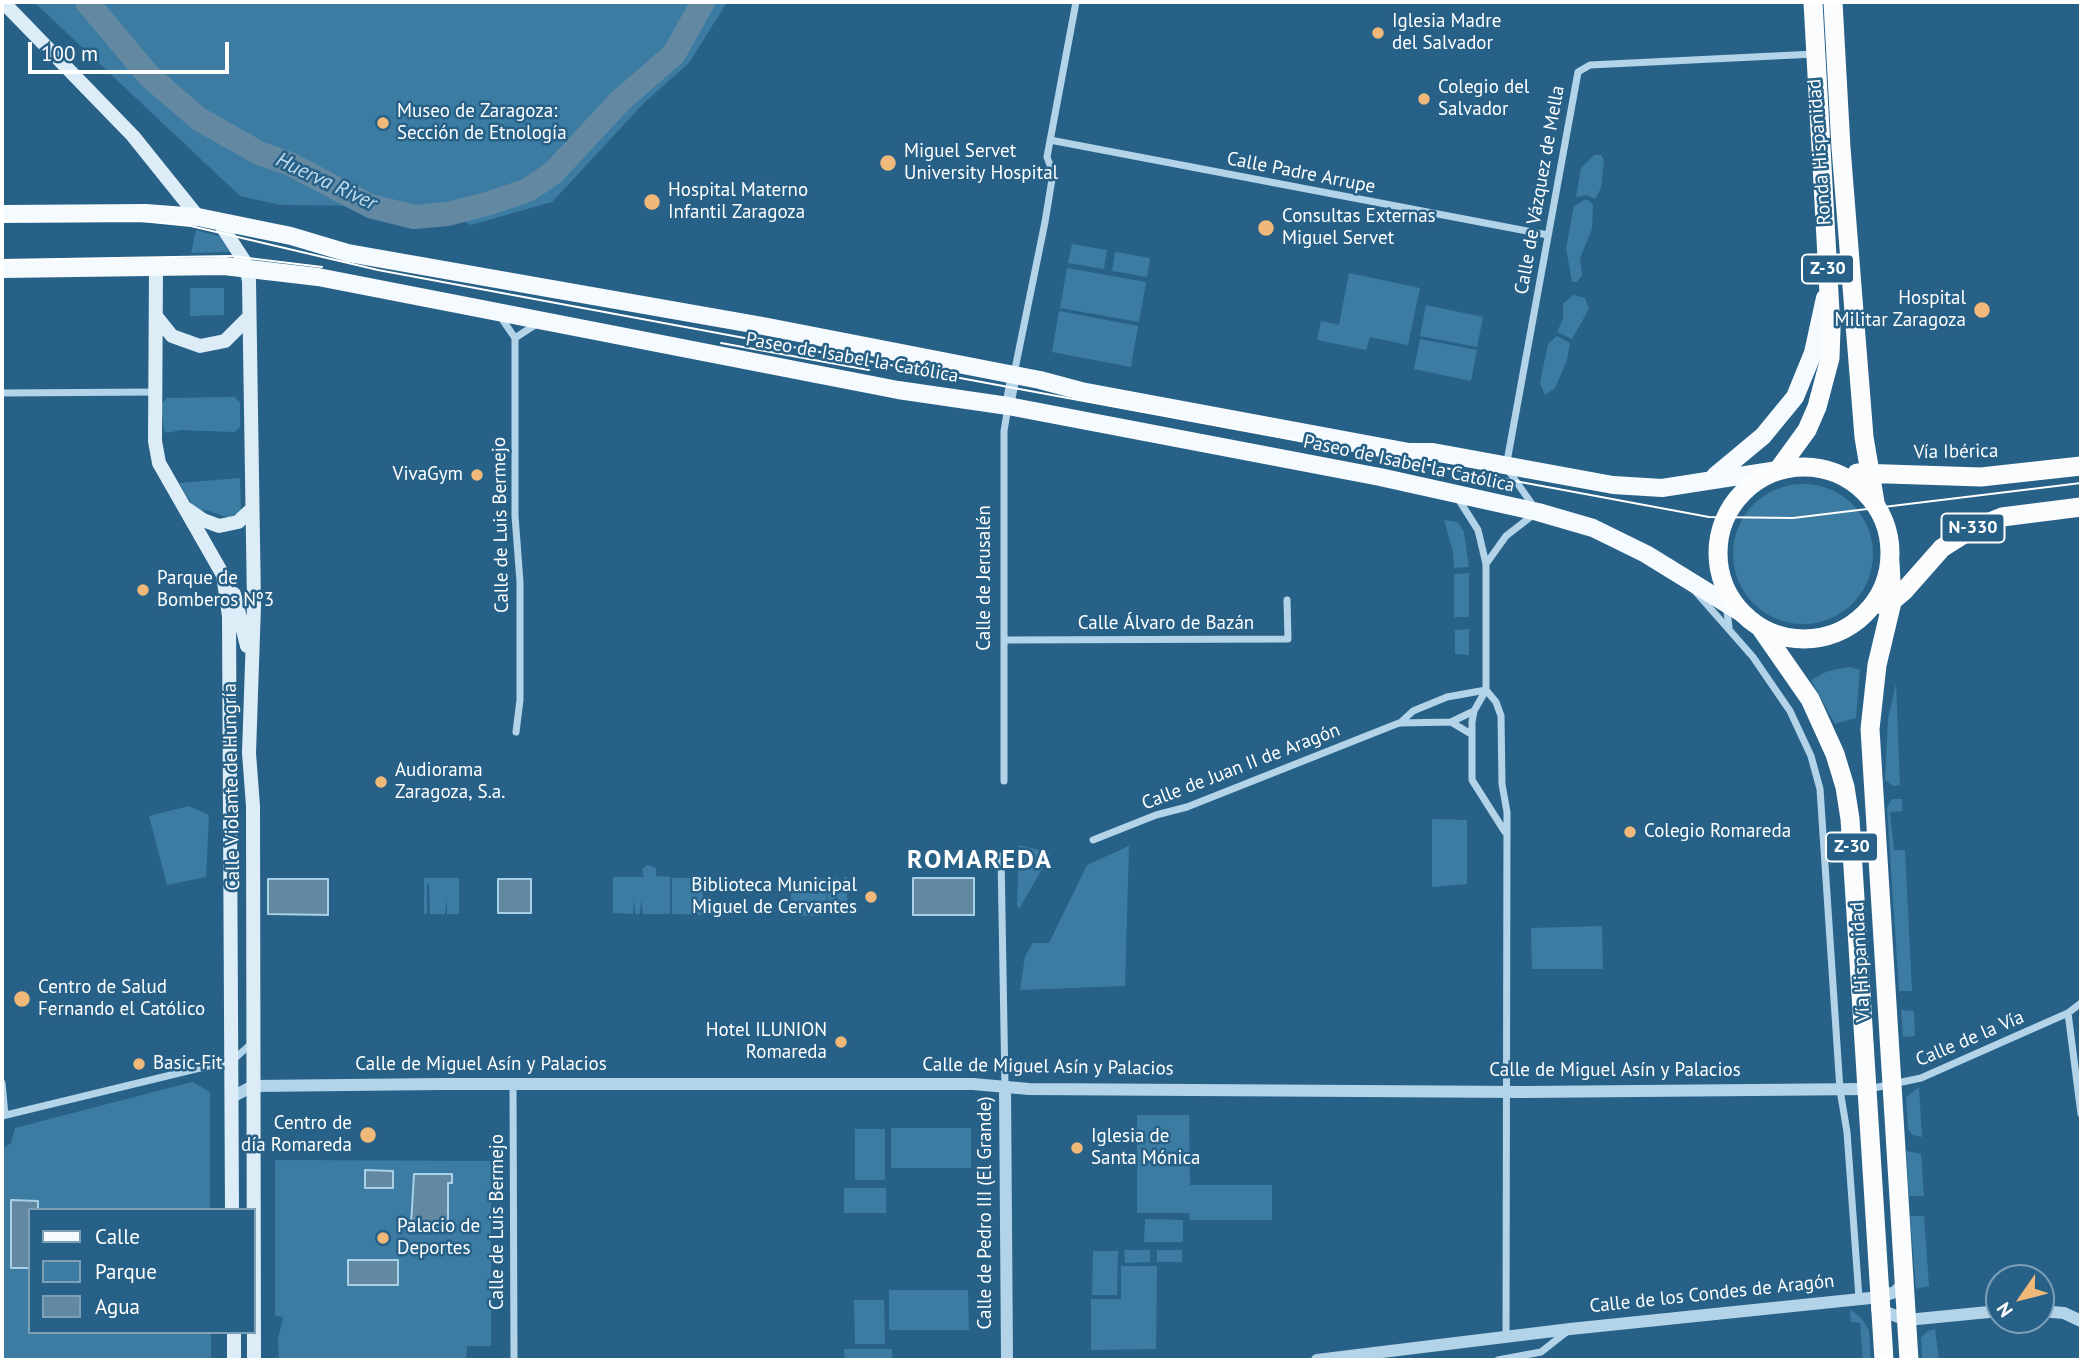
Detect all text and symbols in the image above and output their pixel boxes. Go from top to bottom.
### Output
place label: Iglesia Madre del Salvador [1392,11,1501,55]
marker: Iglesia Madre del Salvador [1370,25,1386,41]
scale bar [32,28,233,72]
text: 100 m [41,40,98,67]
place label: Colegio del Salvador [1438,77,1529,121]
street label: Ronda Hispanidad [1804,78,1836,226]
street label: Calle de Vázquez de Mella [1510,84,1570,296]
marker: Colegio del Salvador [1416,91,1432,107]
place label: Museo de Zaragoza: Sección de Etnología [397,101,567,145]
marker: Museo de Zaragoza: Sección de Etnología [375,115,391,131]
place label: Miguel Servet University Hospital [904,141,1058,185]
street label: Calle Padre Arrupe [1225,147,1377,199]
water label: Huerva River [272,148,380,216]
marker: Miguel Servet University Hospital [878,153,898,173]
place label: Hospital Materno Infantil Zaragoza [668,180,808,224]
marker: Hospital Materno Infantil Zaragoza [642,192,662,212]
place label: Consultas Externas Miguel Servet [1282,206,1436,250]
marker: Consultas Externas Miguel Servet [1256,218,1276,238]
road number: Z-30 [1802,255,1854,284]
place label: Hospital Militar Zaragoza [1835,288,1966,332]
marker: Hospital Militar Zaragoza [1972,300,1992,320]
street label: Paseo de Isabel la Católica [744,328,960,388]
street label: Paseo de Isabel la Católica [1301,430,1517,498]
street label: Calle de Luis Bermejo [488,437,514,613]
street label: Vía Ibérica [1914,440,1998,464]
place label: VivaGym [393,464,463,486]
marker: VivaGym [469,467,485,483]
street label: Calle de Jerusalén [974,505,996,651]
road number: N-330 [1941,514,2004,542]
place label: Parque de Bomberos Nº3 [157,568,274,612]
marker: Parque de Bomberos Nº3 [135,582,151,598]
street label: Calle Álvaro de Bazán [1078,613,1254,635]
street label: Calle Violante de Hungría [219,683,245,891]
street label: Calle de Juan II de Aragón [1139,719,1343,815]
place label: Audiorama Zaragoza, S.a. [395,760,505,804]
marker: Audiorama Zaragoza, S.a. [373,774,389,790]
place label: Colegio Romareda [1644,821,1791,843]
marker: Colegio Romareda [1622,824,1638,840]
road number: Z-30 [1826,832,1878,862]
district label: ROMAREDA [908,845,1052,877]
place label: Biblioteca Municipal Miguel de Cervantes [691,875,857,919]
marker: Biblioteca Municipal Miguel de Cervantes [863,889,879,905]
street label: Vía Hispanidad [1846,901,1876,1023]
place label: Centro de Salud Fernando el Católico [38,977,205,1021]
marker: Centro de Salud Fernando el Católico [12,989,32,1009]
street label: Calle de la Vía [1913,1006,2027,1072]
place label: Hotel ILUNION Romareda [706,1020,827,1064]
marker: Hotel ILUNION Romareda [833,1034,849,1050]
place label: Basic-Fit [153,1053,223,1075]
street label: Calle de Miguel Asín y Palacios [922,1053,1174,1081]
street label: Calle de Miguel Asín y Palacios [355,1054,607,1076]
marker: Basic-Fit [131,1056,147,1072]
street label: Calle de Miguel Asín y Palacios [1489,1060,1741,1082]
street label: Calle de Pedro III (El Grande) [975,1096,997,1330]
place label: Centro de día Romareda [241,1113,352,1157]
marker: Centro de día Romareda [358,1125,378,1145]
place label: Iglesia de Santa Mónica [1091,1126,1201,1170]
street label: Calle de Luis Bermejo [487,1134,509,1310]
marker: Iglesia de Santa Mónica [1069,1140,1085,1156]
legend [28,1208,256,1334]
place label: Palacio de Deportes [397,1216,480,1260]
text: Calle [95,1223,140,1250]
marker: Palacio de Deportes [375,1230,391,1246]
text: Parque [95,1258,157,1285]
north arrow [1985,1264,2055,1334]
street label: Calle de los Condes de Aragón [1589,1270,1835,1318]
text: Agua [95,1293,140,1320]
text: N [1991,1298,2018,1322]

